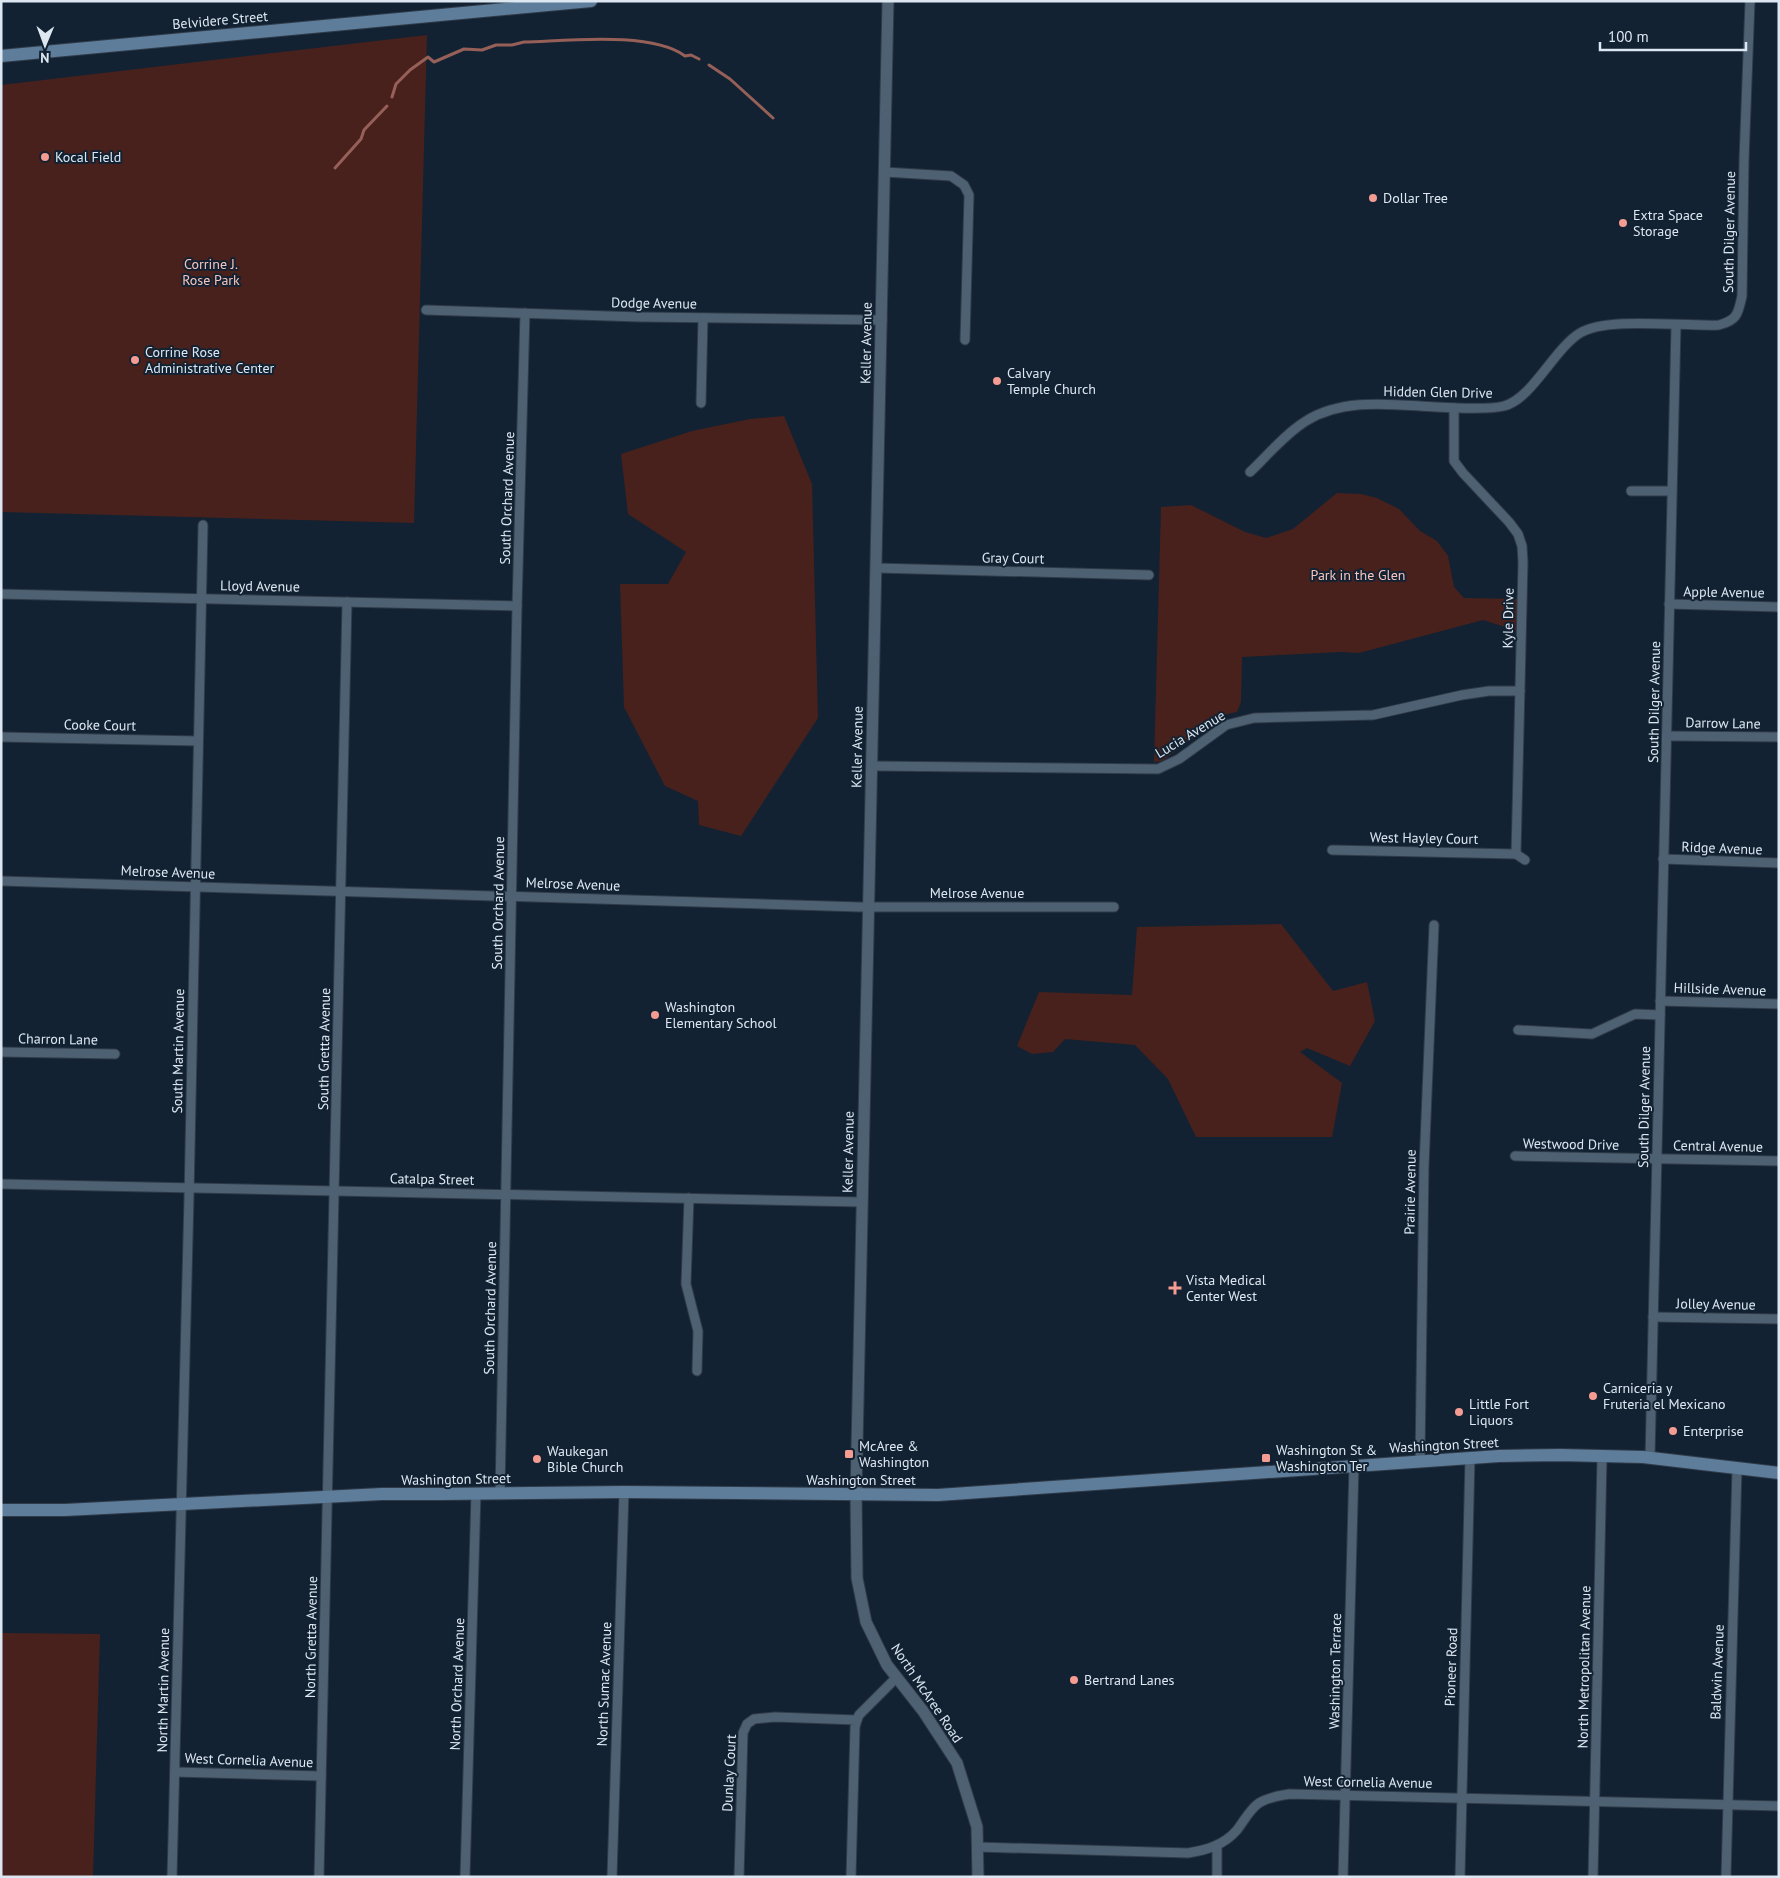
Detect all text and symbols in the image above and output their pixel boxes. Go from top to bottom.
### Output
street label: Belvidere Street [171,7,269,33]
north arrow [20,20,70,70]
scale bar [1600,20,1746,52]
text: 100 m [1608,27,1649,46]
text: N [40,49,50,67]
place label: Kocal Field [55,148,121,166]
marker: Kocal Field [39,151,51,163]
street label: South Dilger Avenue [1719,171,1739,293]
place label: Dollar Tree [1383,189,1448,207]
marker: Dollar Tree [1367,192,1379,204]
place label: Extra Space Storage [1633,206,1703,240]
marker: Extra Space Storage [1617,217,1629,229]
park label: Corrine J. Rose Park [182,255,240,289]
street label: Dodge Avenue [611,293,697,313]
street label: Keller Avenue [856,302,876,384]
place label: Corrine Rose Administrative Center [145,343,275,377]
marker: Corrine Rose Administrative Center [129,354,141,366]
place label: Calvary Temple Church [1007,364,1096,398]
marker: Calvary Temple Church [991,375,1003,387]
street label: Hidden Glen Drive [1383,382,1493,402]
street label: South Orchard Avenue [496,431,518,565]
street label: Gray Court [982,548,1045,568]
park label: Park in the Glen [1311,566,1405,584]
street label: Lloyd Avenue [220,576,300,596]
street label: Apple Avenue [1683,582,1765,602]
street label: Kyle Drive [1498,588,1518,648]
street label: South Dilger Avenue [1644,641,1664,763]
street label: Keller Avenue [847,706,867,788]
street label: Lucia Avenue [1152,706,1228,762]
street label: Darrow Lane [1685,713,1761,733]
street label: Cooke Court [64,715,137,735]
street label: West Hayley Court [1370,828,1479,848]
street label: South Orchard Avenue [488,836,508,970]
street label: Ridge Avenue [1681,838,1763,858]
street label: Melrose Avenue [120,861,216,883]
street label: Melrose Avenue [525,873,621,895]
street label: Melrose Avenue [930,884,1024,902]
street label: Hillside Avenue [1673,978,1767,1000]
street label: South Martin Avenue [168,988,188,1114]
street label: South Gretta Avenue [314,988,334,1110]
place label: Washington Elementary School [665,998,777,1032]
marker: Washington Elementary School [649,1009,661,1021]
street label: Charron Lane [18,1029,98,1049]
street label: South Dilger Avenue [1634,1046,1654,1168]
street label: Keller Avenue [838,1111,858,1193]
street label: Westwood Drive [1523,1134,1619,1154]
street label: Central Avenue [1673,1136,1763,1156]
street label: Prairie Avenue [1400,1149,1420,1235]
street label: Catalpa Street [390,1169,475,1189]
street label: South Orchard Avenue [480,1241,500,1375]
place label: Vista Medical Center West [1185,1271,1266,1305]
marker: Vista Medical Center West [1168,1281,1182,1295]
street label: Jolley Avenue [1675,1294,1756,1314]
place label: Carniceria y Fruteria el Mexicano [1603,1379,1726,1413]
marker: Carniceria y Fruteria el Mexicano [1587,1390,1599,1402]
place label: Little Fort Liquors [1469,1395,1529,1429]
marker: Little Fort Liquors [1453,1406,1465,1418]
place label: Enterprise [1683,1422,1744,1440]
marker: Enterprise [1667,1425,1679,1437]
street label: Washington Street [1389,1433,1499,1457]
place label: McAree & Washington [859,1437,929,1471]
place label: Washington St & Washington Ter [1276,1441,1377,1475]
place label: Waukegan Bible Church [547,1442,623,1476]
marker: McAree & Washington [843,1448,855,1460]
marker: Washington St & Washington Ter [1260,1452,1272,1464]
marker: Waukegan Bible Church [531,1453,543,1465]
street label: Washington Street [401,1469,511,1489]
street label: Washington Street [806,1471,916,1489]
street label: North Gretta Avenue [301,1576,321,1698]
street label: North Metropolitan Avenue [1574,1585,1594,1749]
street label: Washington Terrace [1325,1613,1345,1729]
street label: North Orchard Avenue [446,1617,468,1751]
street label: North Sumac Avenue [593,1621,615,1747]
street label: Baldwin Avenue [1706,1624,1728,1720]
street label: Pioneer Road [1441,1627,1461,1707]
street label: North Martin Avenue [153,1628,173,1752]
street label: North McAree Road [887,1640,967,1746]
place label: Bertrand Lanes [1084,1671,1175,1689]
marker: Bertrand Lanes [1068,1674,1080,1686]
street label: Dunlay Court [718,1734,740,1812]
street label: West Cornelia Avenue [184,1749,314,1771]
street label: West Cornelia Avenue [1303,1772,1433,1792]

